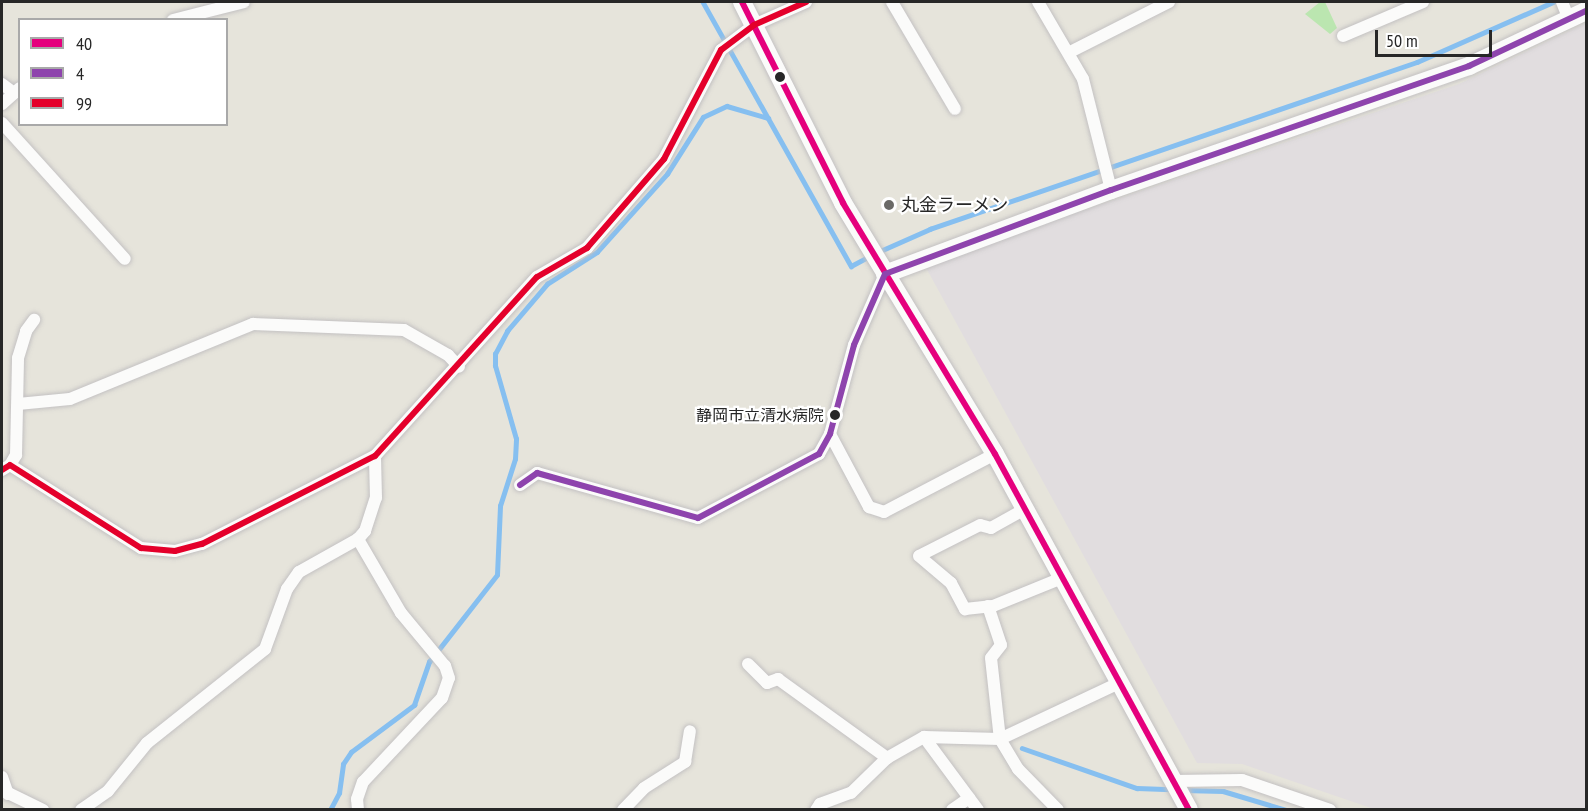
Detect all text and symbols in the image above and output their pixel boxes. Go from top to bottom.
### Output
legend [18,18,228,126]
scale bar [1378,18,1495,56]
text: 50 m [1386,29,1418,52]
text: 40 [76,32,92,55]
text: 4 [76,62,84,85]
unlabelled marker [774,71,786,83]
text: 99 [76,92,92,115]
place label: 丸金ラーメン [901,194,1009,216]
marker: 丸金ラーメン [882,198,896,212]
place label: 静岡市立清水病院 [696,405,824,425]
marker: 静岡市立清水病院 [829,409,841,421]

